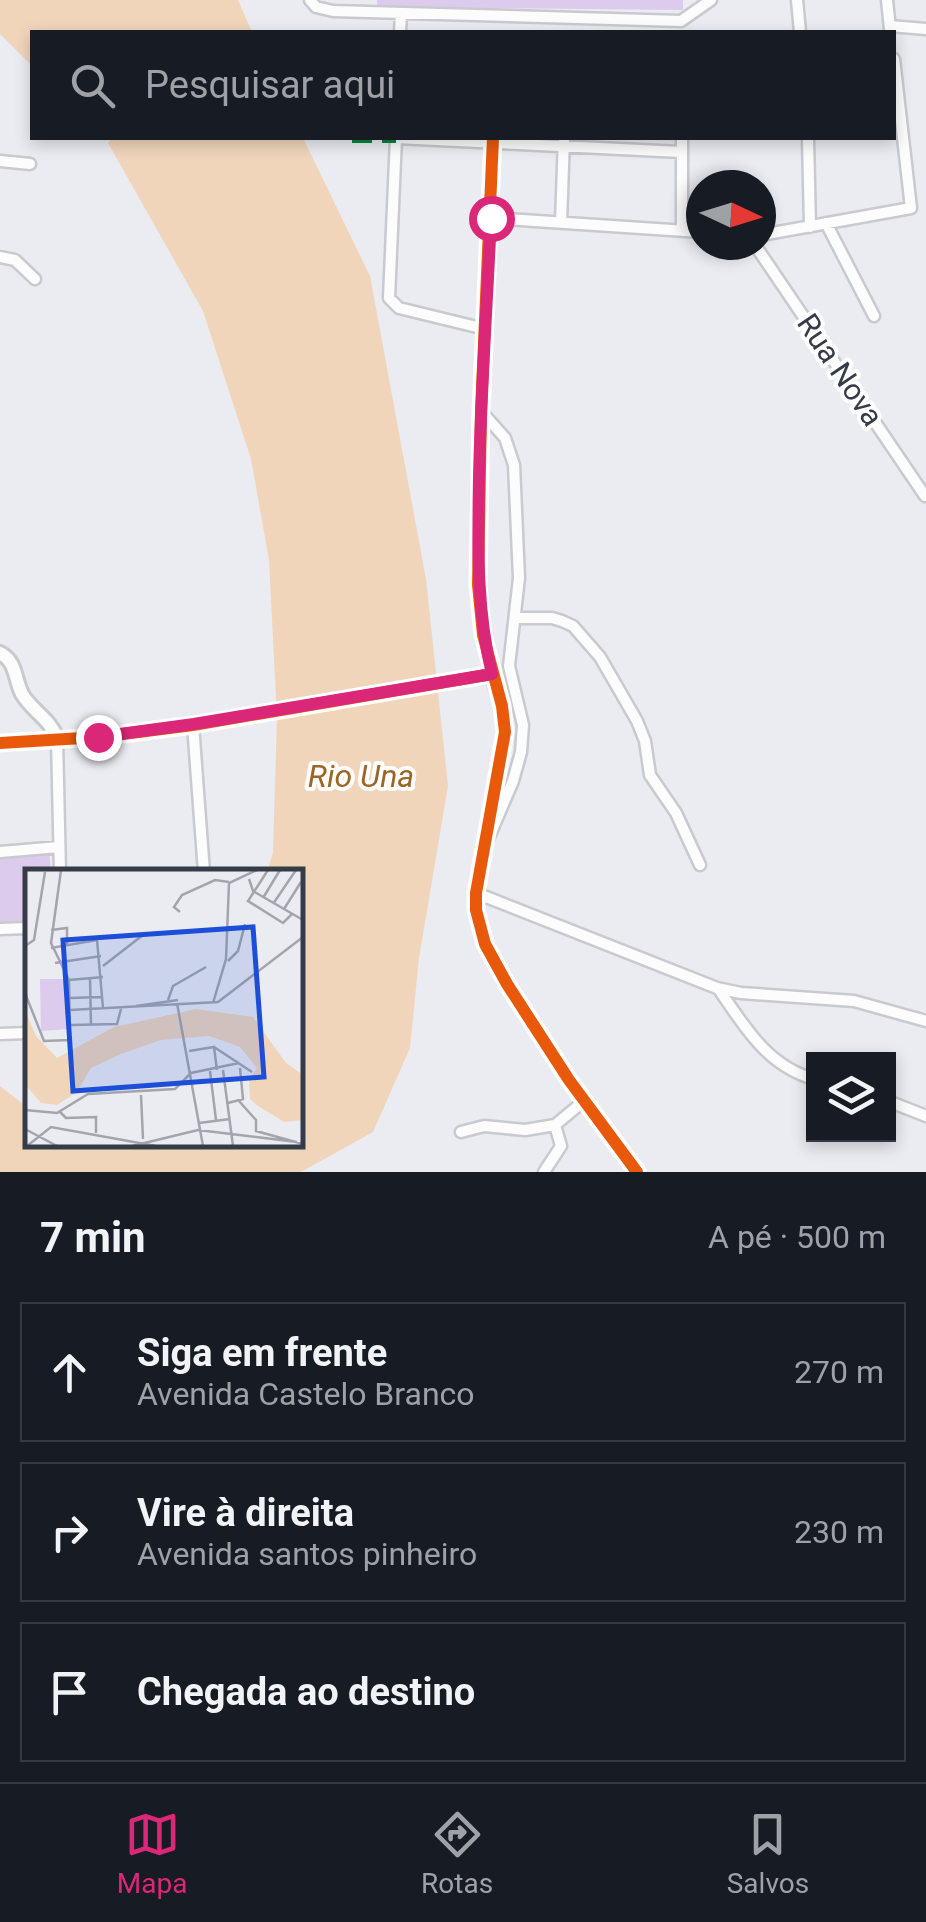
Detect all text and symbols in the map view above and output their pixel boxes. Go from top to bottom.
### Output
search box [30,30,896,140]
icon: search [65,58,120,113]
text: Pesquisar aqui [145,63,395,107]
north arrow [686,170,776,260]
route start [469,196,515,242]
street label: Rua Nova [790,307,891,432]
route end [76,715,122,761]
water label: Rio Una [308,757,414,795]
inset map [25,869,302,1147]
map controls [806,1052,896,1142]
button: layers [806,1052,896,1142]
text: 7 min [40,1213,146,1262]
text: A pé · 500 m [708,1218,886,1256]
text: Siga em frente [137,1331,387,1375]
icon: ahead [42,1345,97,1400]
text: 270 m [794,1353,884,1391]
text: Avenida Castelo Branco [137,1375,475,1413]
text: Vire à direita [137,1491,354,1535]
icon: right [42,1505,97,1560]
text: 230 m [794,1513,884,1551]
text: Avenida santos pinheiro [137,1535,477,1573]
icon: arrive [42,1665,97,1720]
text: Chegada ao destino [137,1670,475,1714]
tab: Mapa [117,1807,187,1900]
tab: Rotas [421,1807,493,1900]
tab: Salvos [727,1807,809,1900]

